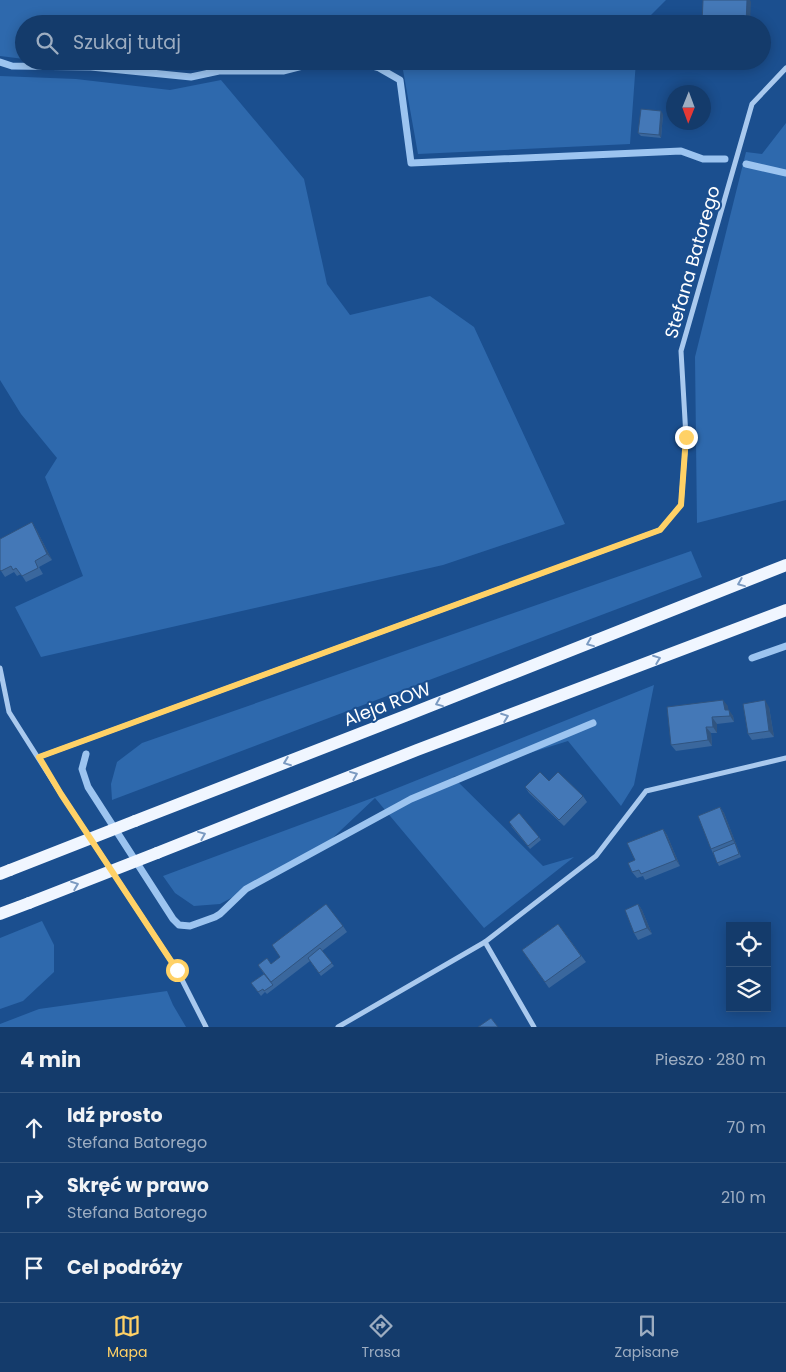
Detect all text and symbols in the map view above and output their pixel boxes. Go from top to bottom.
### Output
search box [15,15,771,70]
icon: search [33,29,61,57]
text: Szukaj tutaj [73,29,181,56]
north arrow [666,85,711,130]
street label: Stefana Batorego [658,183,726,341]
route end [675,426,698,449]
one-way arrow [737,577,746,587]
one-way arrow [586,637,595,647]
one-way arrow [652,655,661,665]
street label: Aleja ROW [340,676,435,732]
one-way arrow [435,697,443,707]
one-way arrow [500,712,509,723]
one-way arrow [283,756,292,766]
one-way arrow [349,771,357,781]
one-way arrow [197,830,206,841]
one-way arrow [70,881,78,891]
map controls [726,922,771,1012]
button: locate [726,922,771,967]
route start [166,959,189,982]
button: layers [726,967,771,1012]
text: 4 min [20,1045,81,1074]
text: Pieszo · 280 m [655,1048,766,1071]
text: Idź prosto [67,1102,163,1129]
icon: ahead [20,1114,48,1142]
text: 70 m [726,1116,766,1139]
text: Stefana Batorego [67,1131,207,1154]
text: Skręć w prawo [67,1172,209,1199]
icon: right [20,1184,48,1212]
text: 210 m [721,1186,766,1209]
text: Stefana Batorego [67,1201,207,1224]
icon: arrive [20,1254,48,1282]
text: Cel podróży [67,1254,182,1281]
tab: Mapa [107,1312,147,1363]
tab: Trasa [362,1312,401,1363]
tab: Zapisane [615,1312,679,1363]

